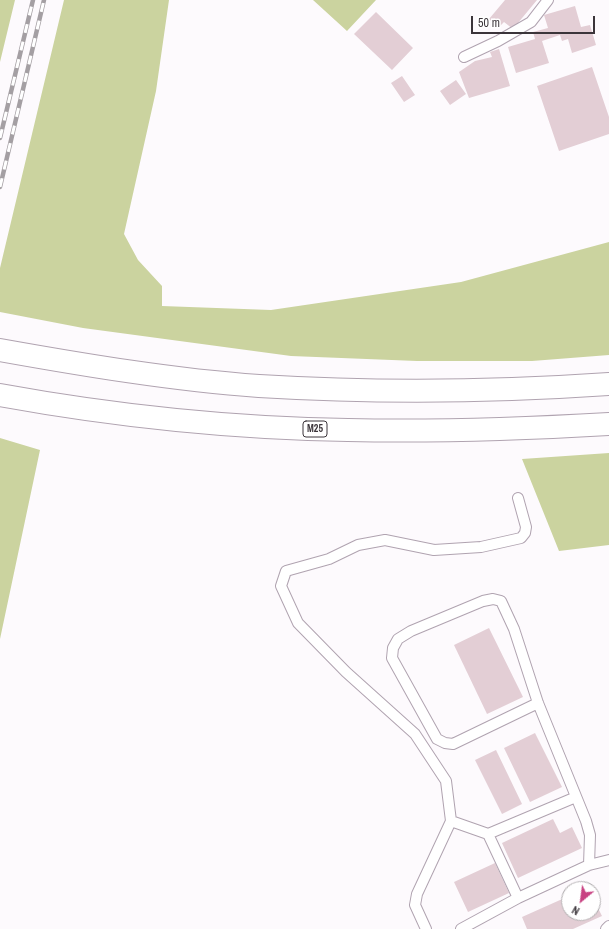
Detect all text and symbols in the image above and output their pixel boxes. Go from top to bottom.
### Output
scale bar [473,8,597,34]
text: 50 m [478,15,500,31]
road number: M25 [303,421,327,437]
north arrow [561,881,601,921]
text: N [569,903,582,918]

